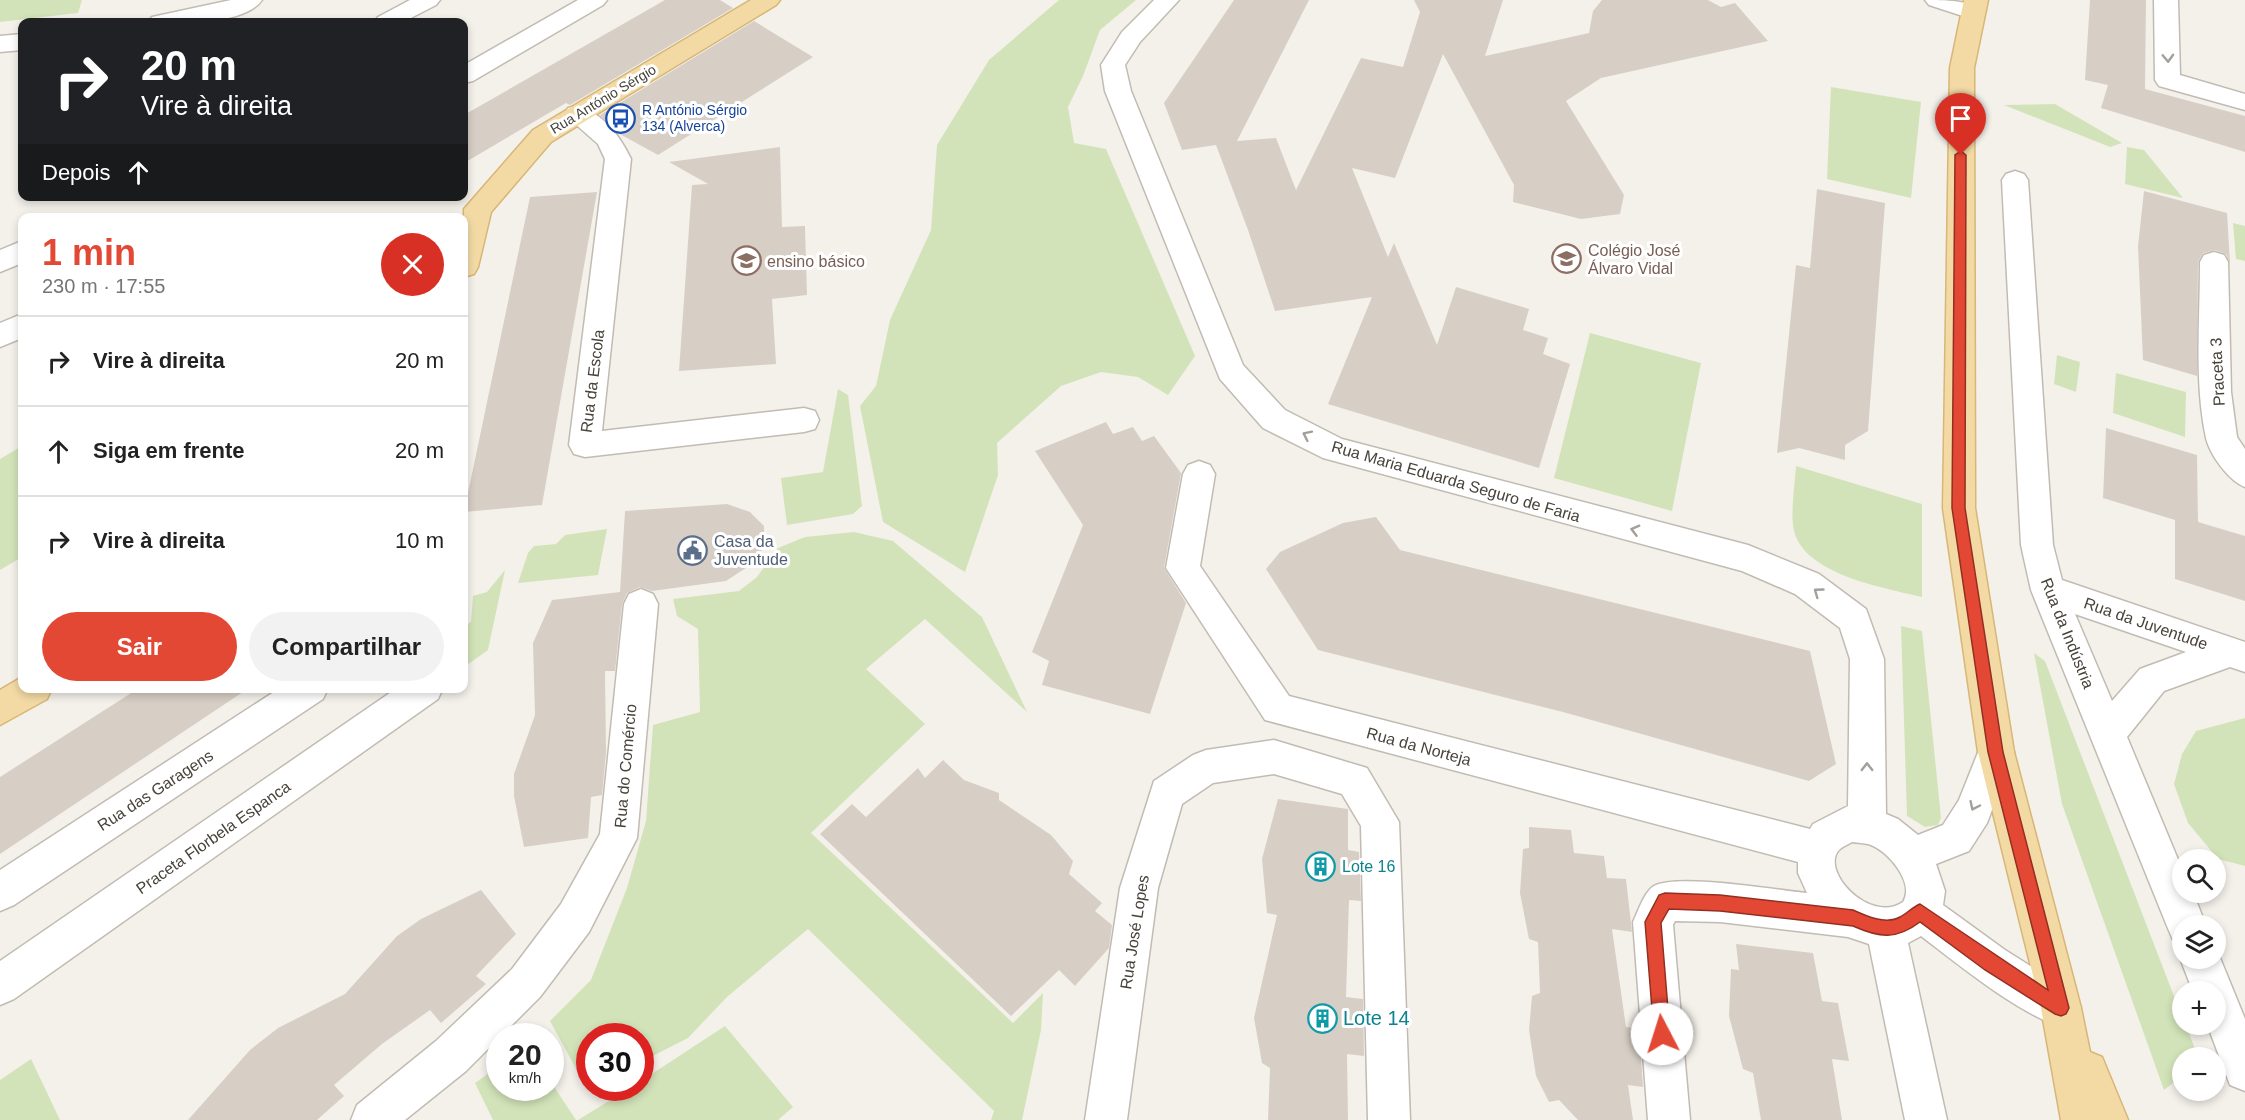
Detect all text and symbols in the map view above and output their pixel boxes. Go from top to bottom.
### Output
icon: right [42,42,120,120]
text: 20 m [141,42,237,89]
one-way arrow [2161,54,2174,63]
street label: Rua António Sérgio [547,61,659,137]
text: Vire à direita [141,91,292,121]
pin [1935,93,1986,155]
bus stop icon: R António Sérgio 134 (Alverca) [605,102,637,134]
place label: R António Sérgio 134 (Alverca) [642,102,747,134]
icon: arrive [1944,102,1977,135]
icon: ahead [122,156,155,189]
text: Depois [42,160,110,185]
text: 1 min [42,232,136,273]
button: close [381,233,444,296]
place label: Colégio José Álvaro Vidal [1588,242,1681,277]
school or university icon: Colégio José Álvaro Vidal [1551,243,1583,275]
school or university icon: ensino básico [730,245,762,277]
place label: ensino básico [767,253,865,270]
text: 230 m · 17:55 [42,275,165,297]
street label: Rua da Escola [578,328,607,434]
street label: Praceta 3 [2207,337,2228,407]
icon: right [42,345,75,378]
text: Vire à direita [93,348,225,373]
text: 20 m [395,348,444,373]
one-way arrow [1302,431,1313,443]
icon: ahead [42,435,75,468]
text: Siga em frente [93,438,245,463]
text: 20 m [395,438,444,463]
street label: Rua Maria Eduarda Seguro de Faria [1330,438,1582,525]
icon: right [42,525,75,558]
one-way arrow [1630,525,1641,537]
text: Vire à direita [93,528,225,553]
text: 10 m [395,528,444,553]
place label: Casa da Juventude [714,533,788,568]
public building icon: Casa da Juventude [677,534,709,566]
street label: Rua da Indústria [2038,576,2097,691]
one-way arrow [1814,588,1825,599]
street label: Rua da Juventude [2082,594,2210,653]
button: Sair [42,612,237,681]
button: Compartilhar [249,612,444,681]
street label: Rua do Comércio [612,703,639,829]
street label: Rua da Norteja [1365,724,1473,769]
street label: Rua das Garagens [94,747,216,834]
one-way arrow [1861,763,1873,772]
street label: Praceta Florbela Espanca [133,778,294,897]
one-way arrow [1970,800,1982,811]
map controls [2172,849,2226,1101]
button: search [2172,849,2226,903]
building icon: Lote 16 [1305,850,1337,882]
place label: Lote 16 [1342,858,1395,875]
street label: Rua José Lopes [1117,874,1152,991]
button: layers [2172,915,2226,969]
button: + [2172,981,2226,1035]
building icon: Lote 14 [1306,1002,1338,1034]
position arrow [1630,1002,1694,1066]
place label: Lote 14 [1343,1007,1410,1029]
speed limit sign: 30 [576,1023,654,1101]
text: 20 [508,1038,542,1071]
button: − [2172,1047,2226,1101]
text: km/h [509,1069,541,1086]

